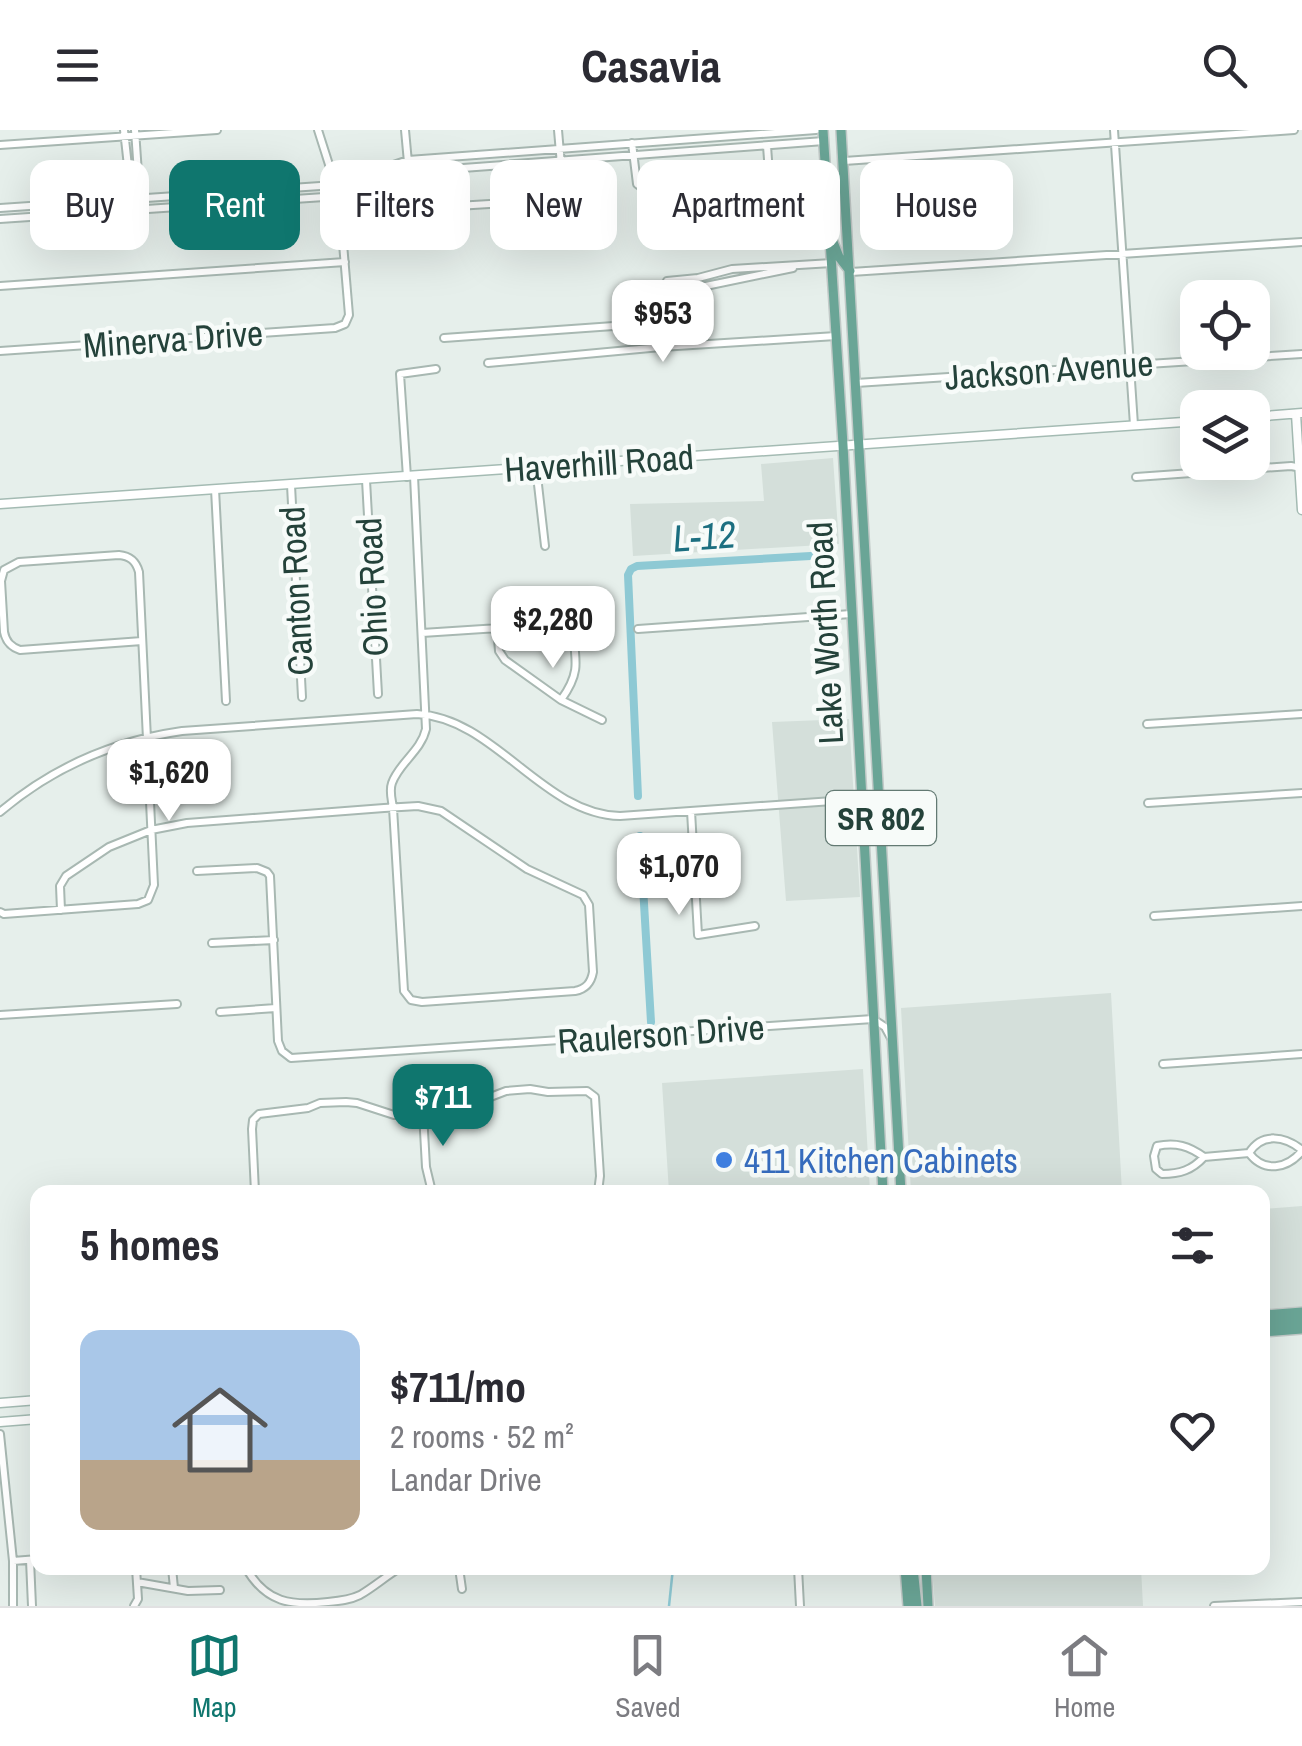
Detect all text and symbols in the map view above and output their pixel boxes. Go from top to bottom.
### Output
text: Casavia [581,35,721,96]
icon: menu [50,38,105,93]
icon: search [1197,38,1252,93]
chip: Buy [30,160,149,250]
chip: Rent [169,160,300,250]
chip: Filters [320,160,470,250]
chip: New [490,160,617,250]
chip: Apartment [637,160,840,250]
chip: House [860,160,1013,250]
pin: $953 [604,280,722,365]
map controls [1180,280,1270,480]
button: locate [1180,280,1270,370]
text: $953 [634,291,692,334]
street label: Minerva Drive [81,309,265,369]
street label: Jackson Avenue [943,339,1155,401]
button: layers [1180,390,1270,480]
street label: Haverhill Road [503,433,695,493]
street label: Canton Road [268,505,324,677]
water label: L-12 [671,508,738,564]
street label: Ohio Road [345,516,399,658]
street label: Lake Worth Road [796,520,854,746]
pin: $2,280 [472,586,634,671]
text: $2,280 [513,597,593,640]
pin: $1,620 [88,739,250,824]
text: $1,620 [129,750,209,793]
road number: SR 802 [826,791,936,845]
pin: $1,070 [598,833,760,918]
text: $1,070 [639,844,719,887]
street label: Raulerson Drive [556,1003,766,1065]
pin: $711 [384,1064,502,1149]
text: $711 [415,1075,471,1118]
place label: 411 Kitchen Cabinets [744,1137,1018,1184]
marker: 411 Kitchen Cabinets [713,1149,735,1171]
text: 5 homes [80,1217,220,1273]
icon: filters [1165,1218,1220,1273]
text: $711/mo [390,1359,526,1415]
icon: home [160,1370,280,1490]
icon: heart [1165,1403,1220,1458]
text: 2 rooms · 52 m² [390,1415,574,1458]
text: Landar Drive [390,1458,542,1501]
tab: Map [187,1628,242,1726]
tab: Saved [615,1628,680,1726]
tab: Home [1054,1628,1115,1726]

